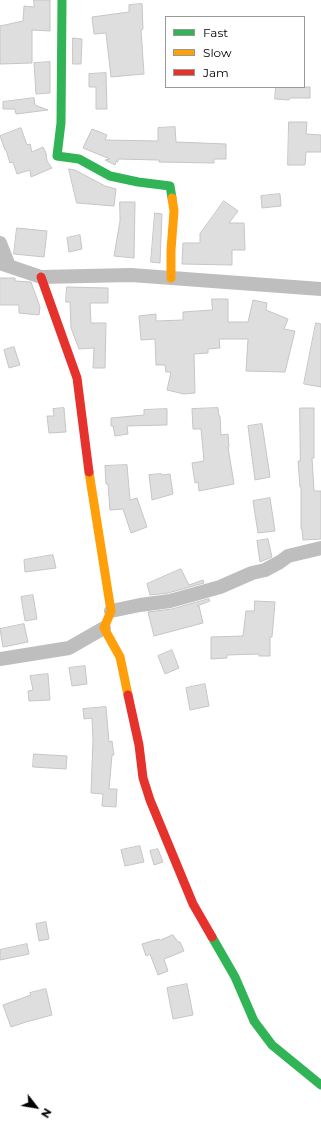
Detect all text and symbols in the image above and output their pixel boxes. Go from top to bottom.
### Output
legend [165,16,305,88]
text: Fast [203,25,228,40]
text: Slow [203,45,232,60]
text: Jam [203,65,229,80]
north arrow [16,1087,56,1127]
text: N [38,1106,55,1121]

